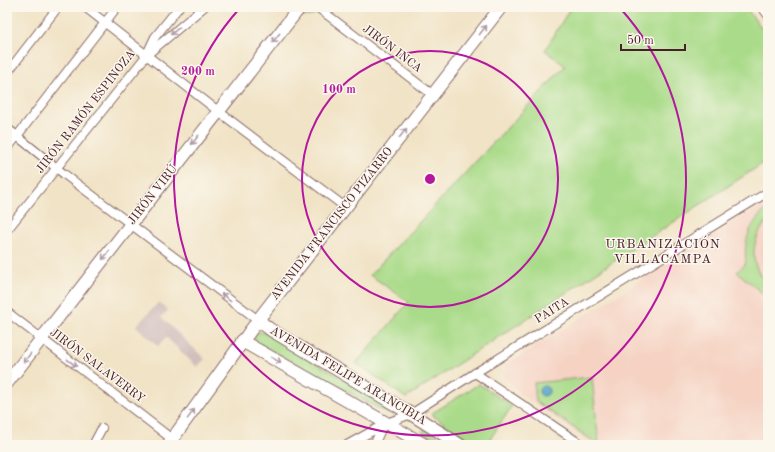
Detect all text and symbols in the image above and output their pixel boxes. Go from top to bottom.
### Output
street label: JIRÓN INCA [360,20,427,75]
one-way arrow [479,25,488,36]
scale bar [621,26,685,52]
one-way arrow [169,27,180,36]
one-way arrow [271,32,280,43]
text: 50 m [627,34,654,47]
street label: JIRÓN RAMÓN ESPINOZA [31,46,138,176]
text: 200 m [181,66,215,78]
text: 100 m [322,84,356,96]
one-way arrow [399,127,408,138]
one-way arrow [191,135,200,146]
street label: AVENIDA FRANCISCO PIZARRO [269,145,395,303]
street label: JIRÓN VIRÚ [123,160,180,227]
centre of rings [423,172,437,186]
district label: URBANIZACIÓN VILLACAMPA [605,235,721,266]
one-way arrow [102,249,111,260]
one-way arrow [221,293,232,301]
street label: PAITA [533,296,571,326]
street label: JIRÓN SALAVERRY [47,323,149,406]
street label: AVENIDA FELIPE ARANCIBIA [268,325,428,427]
one-way arrow [23,352,31,363]
one-way arrow [270,357,282,365]
one-way arrow [66,358,77,367]
one-way arrow [186,408,195,419]

